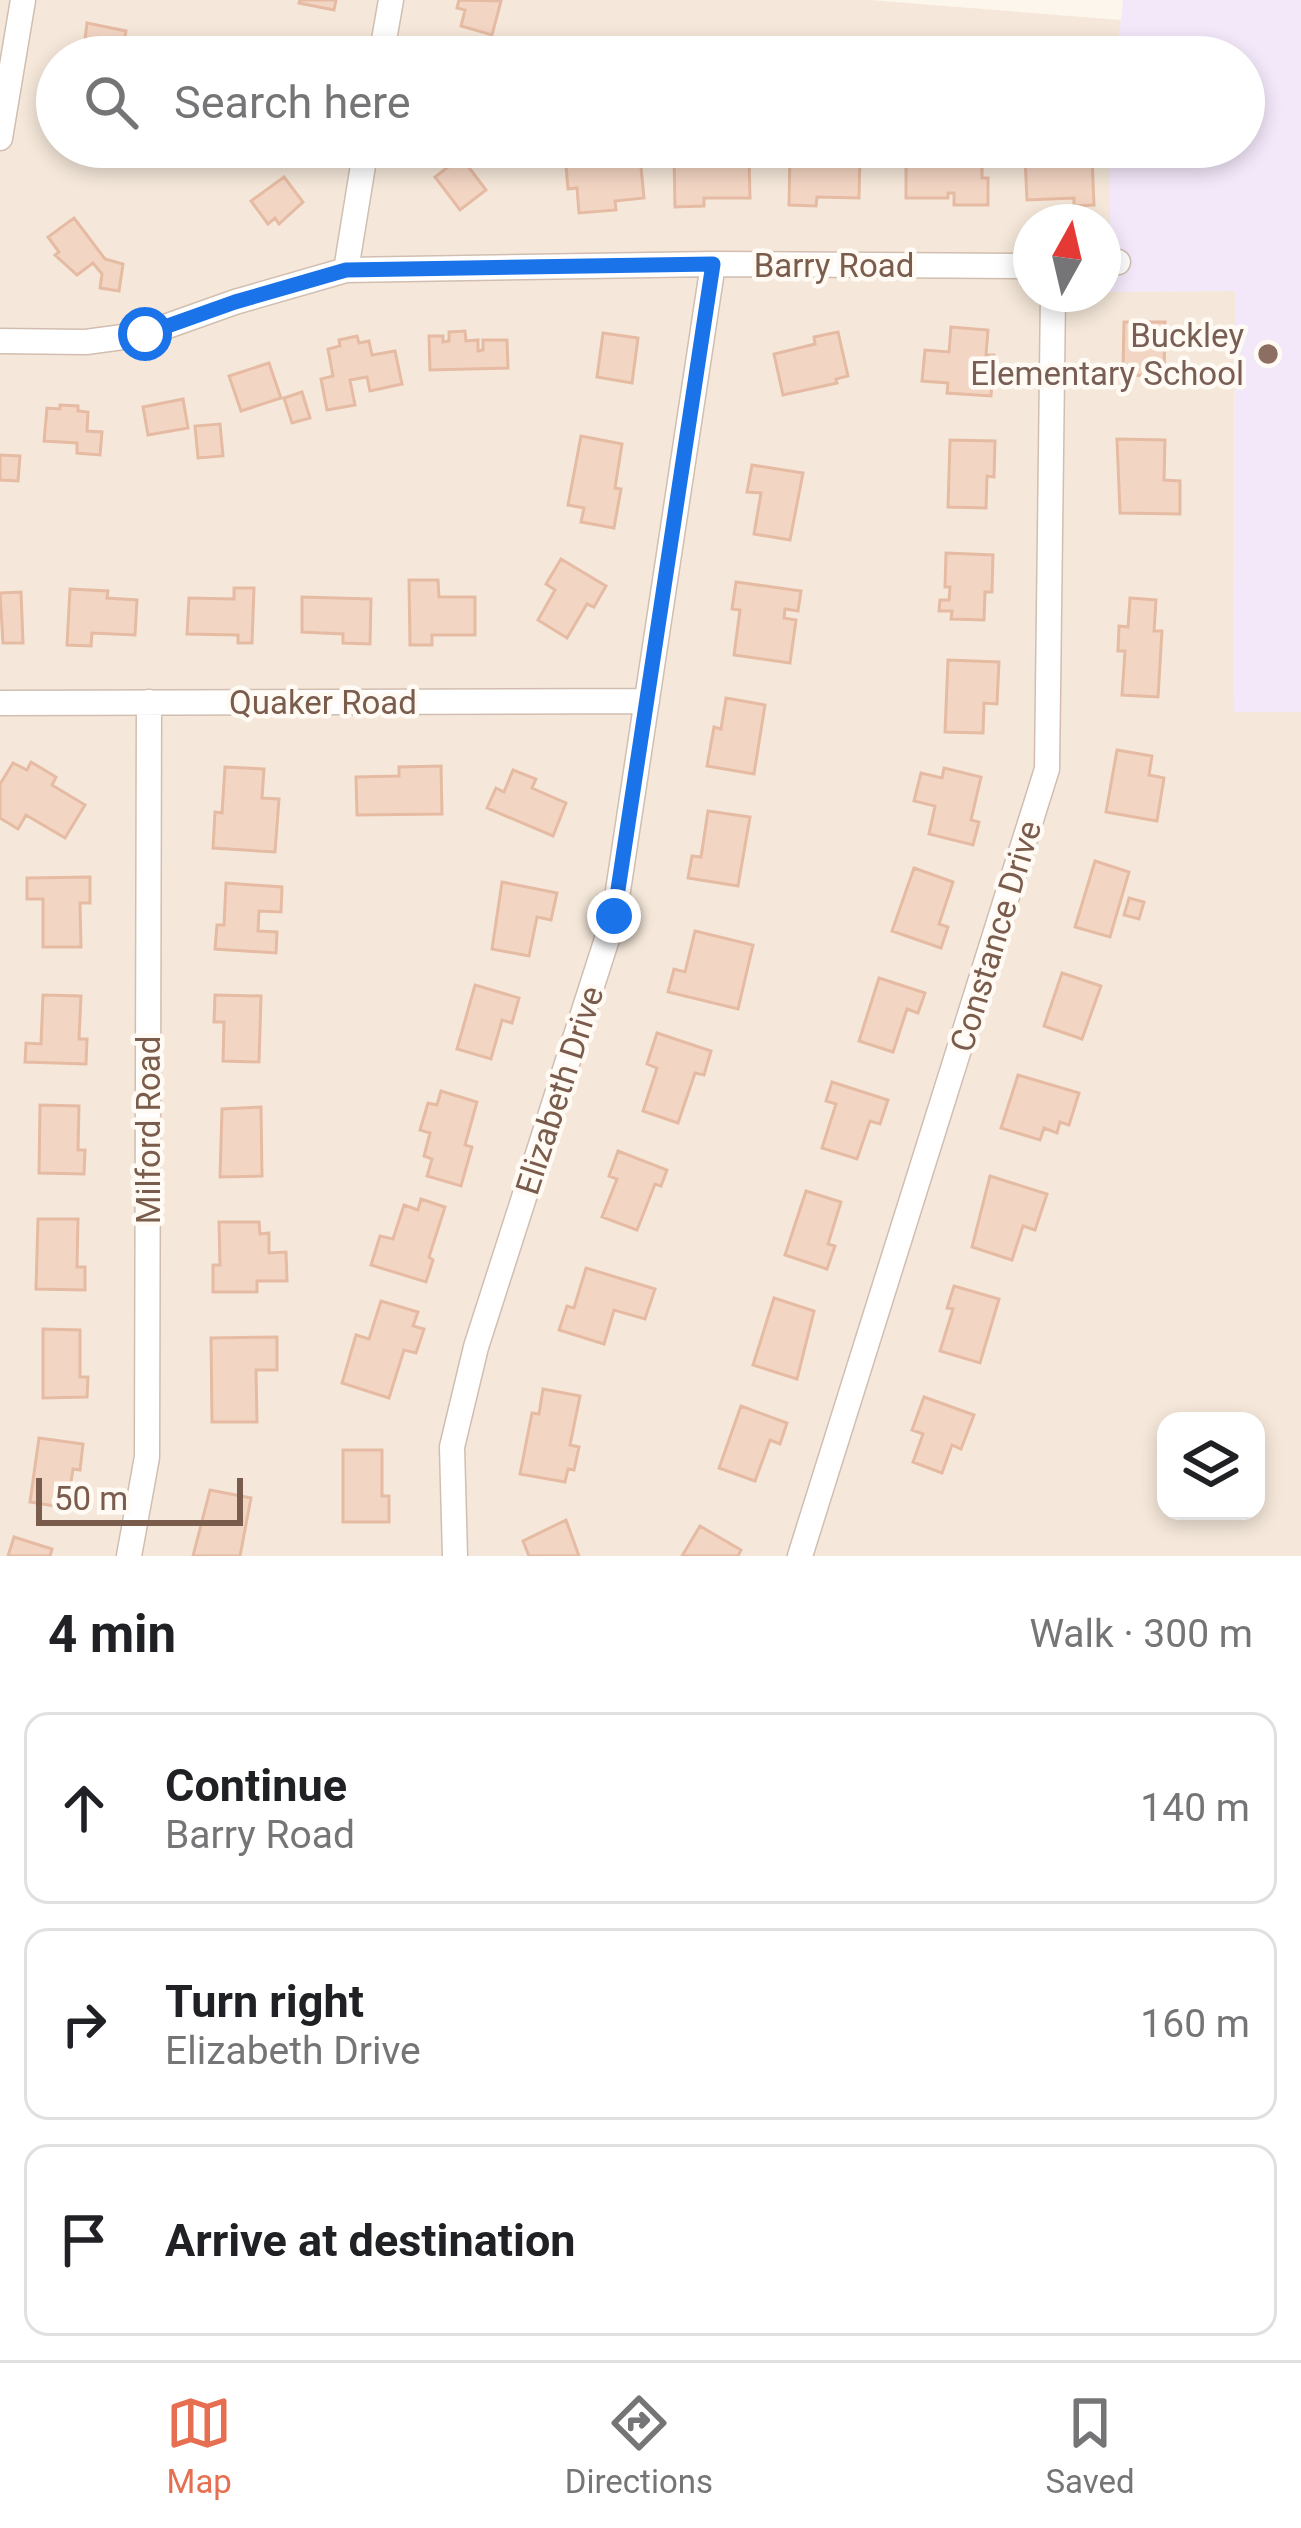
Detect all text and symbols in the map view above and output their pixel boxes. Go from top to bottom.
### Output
search box [36,36,1265,168]
icon: search [78,69,144,135]
text: Search here [174,76,411,129]
north arrow [1013,204,1121,312]
street label: Barry Road [754,246,914,285]
route start [118,307,172,361]
place label: Buckley Elementary School [970,316,1244,393]
marker: Buckley Elementary School [1255,341,1281,367]
street label: Quaker Road [229,683,417,722]
street label: Constance Drive [942,816,1049,1056]
route end [587,889,641,943]
street label: Elizabeth Drive [507,981,611,1199]
street label: Milford Road [129,1036,168,1224]
map controls [1157,1412,1265,1520]
button: layers [1157,1412,1265,1520]
scale bar [36,1472,243,1525]
text: 50 m [54,1479,128,1518]
text: 4 min [48,1605,176,1664]
text: Walk · 300 m [1029,1611,1253,1657]
text: Continue [165,1759,347,1812]
icon: ahead [51,1775,117,1841]
text: 140 m [1140,1785,1250,1831]
text: Barry Road [165,1812,355,1858]
text: Turn right [165,1975,364,2028]
icon: right [51,1991,117,2057]
text: 160 m [1140,2001,1250,2047]
text: Elizabeth Drive [165,2028,421,2074]
icon: arrive [51,2207,117,2273]
text: Arrive at destination [165,2214,576,2267]
tab: Map [166,2390,232,2501]
tab: Directions [565,2390,713,2501]
tab: Saved [1046,2390,1135,2501]

